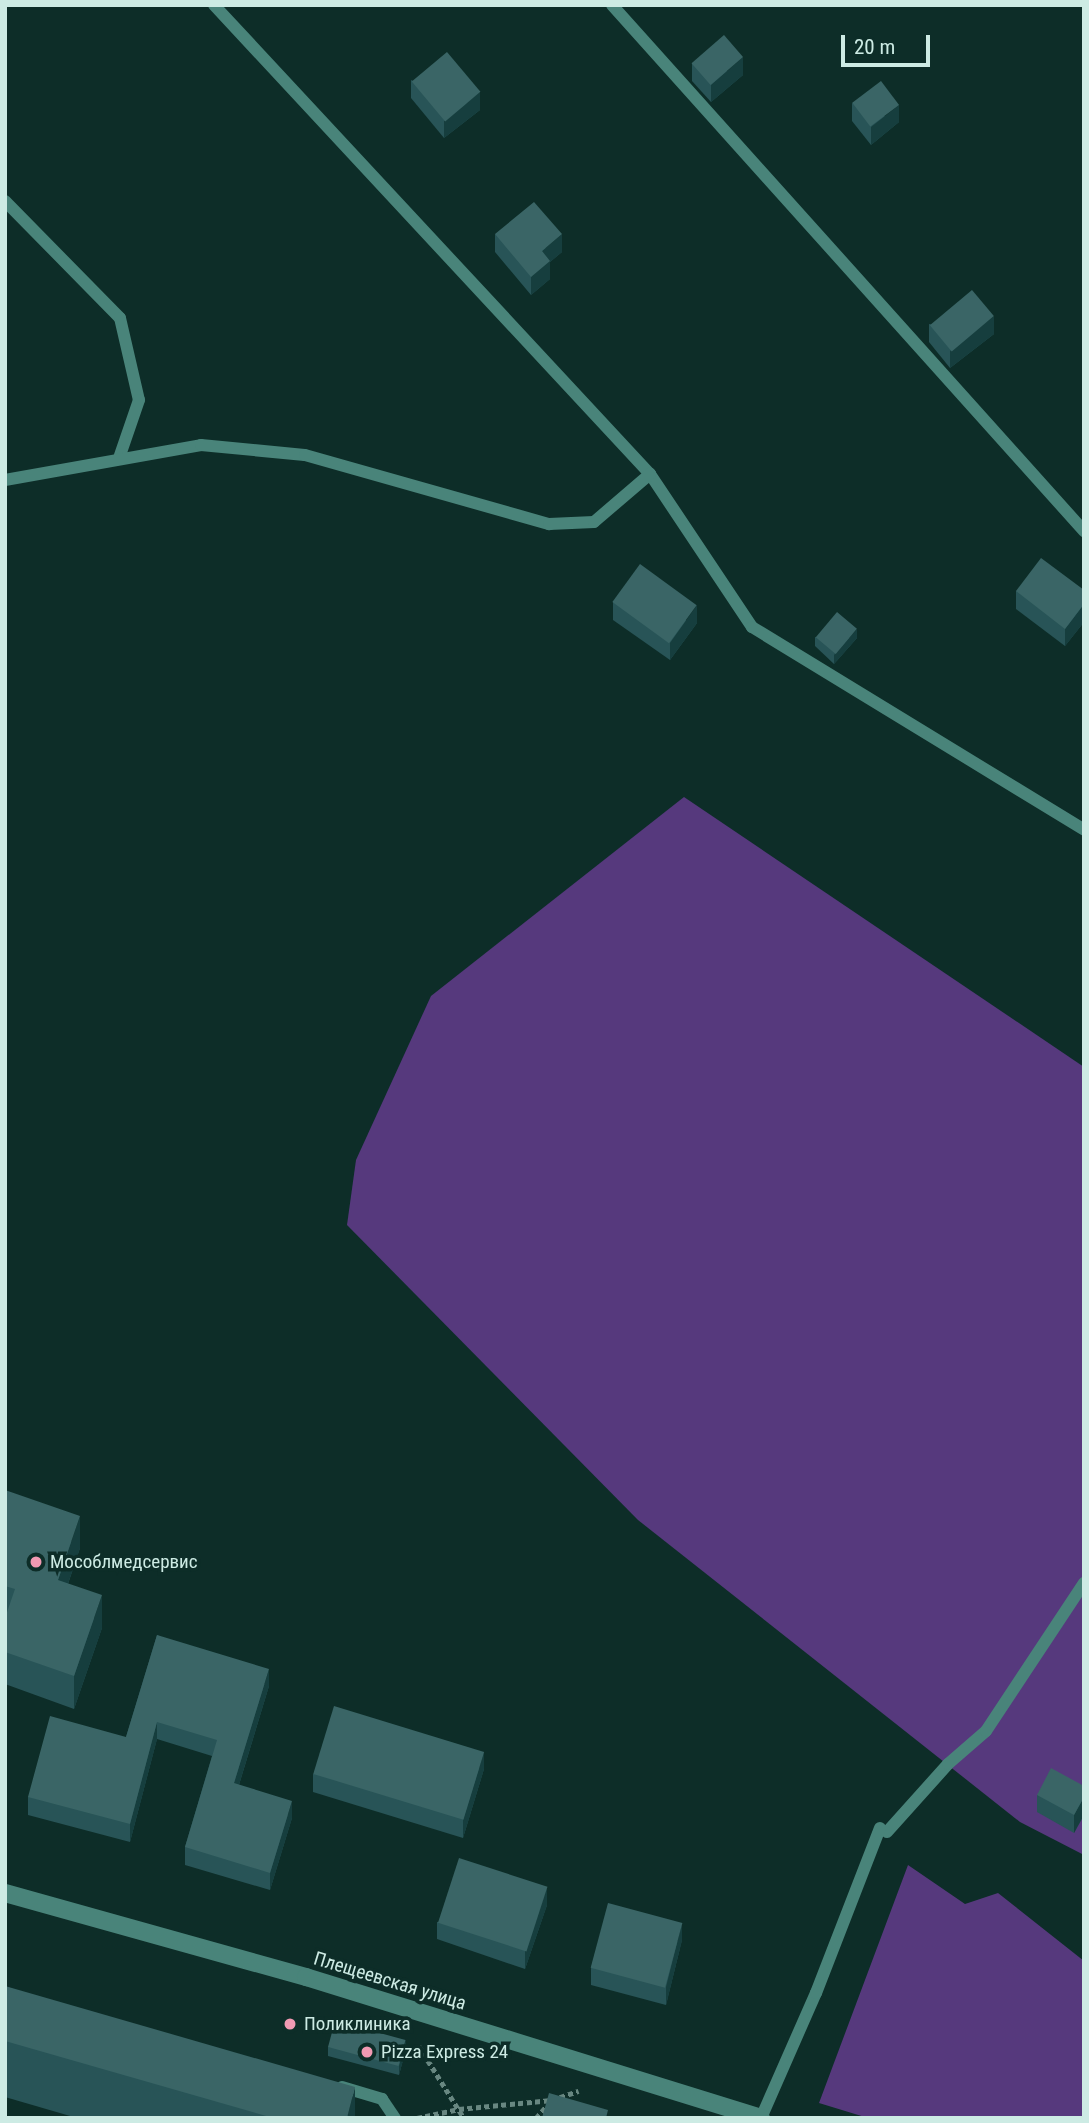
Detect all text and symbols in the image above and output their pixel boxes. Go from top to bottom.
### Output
scale bar [844,21,933,65]
text: 20 m [854,35,895,59]
place label: Мособлмедсервис [50,1551,198,1573]
marker: Мособлмедсервис [28,1554,44,1570]
street label: Плещеевская улица [311,1947,469,2015]
place label: Поликлиника [304,2013,411,2035]
marker: Поликлиника [282,2016,298,2032]
place label: Pizza Express 24 [381,2041,508,2063]
marker: Pizza Express 24 [359,2044,375,2060]

